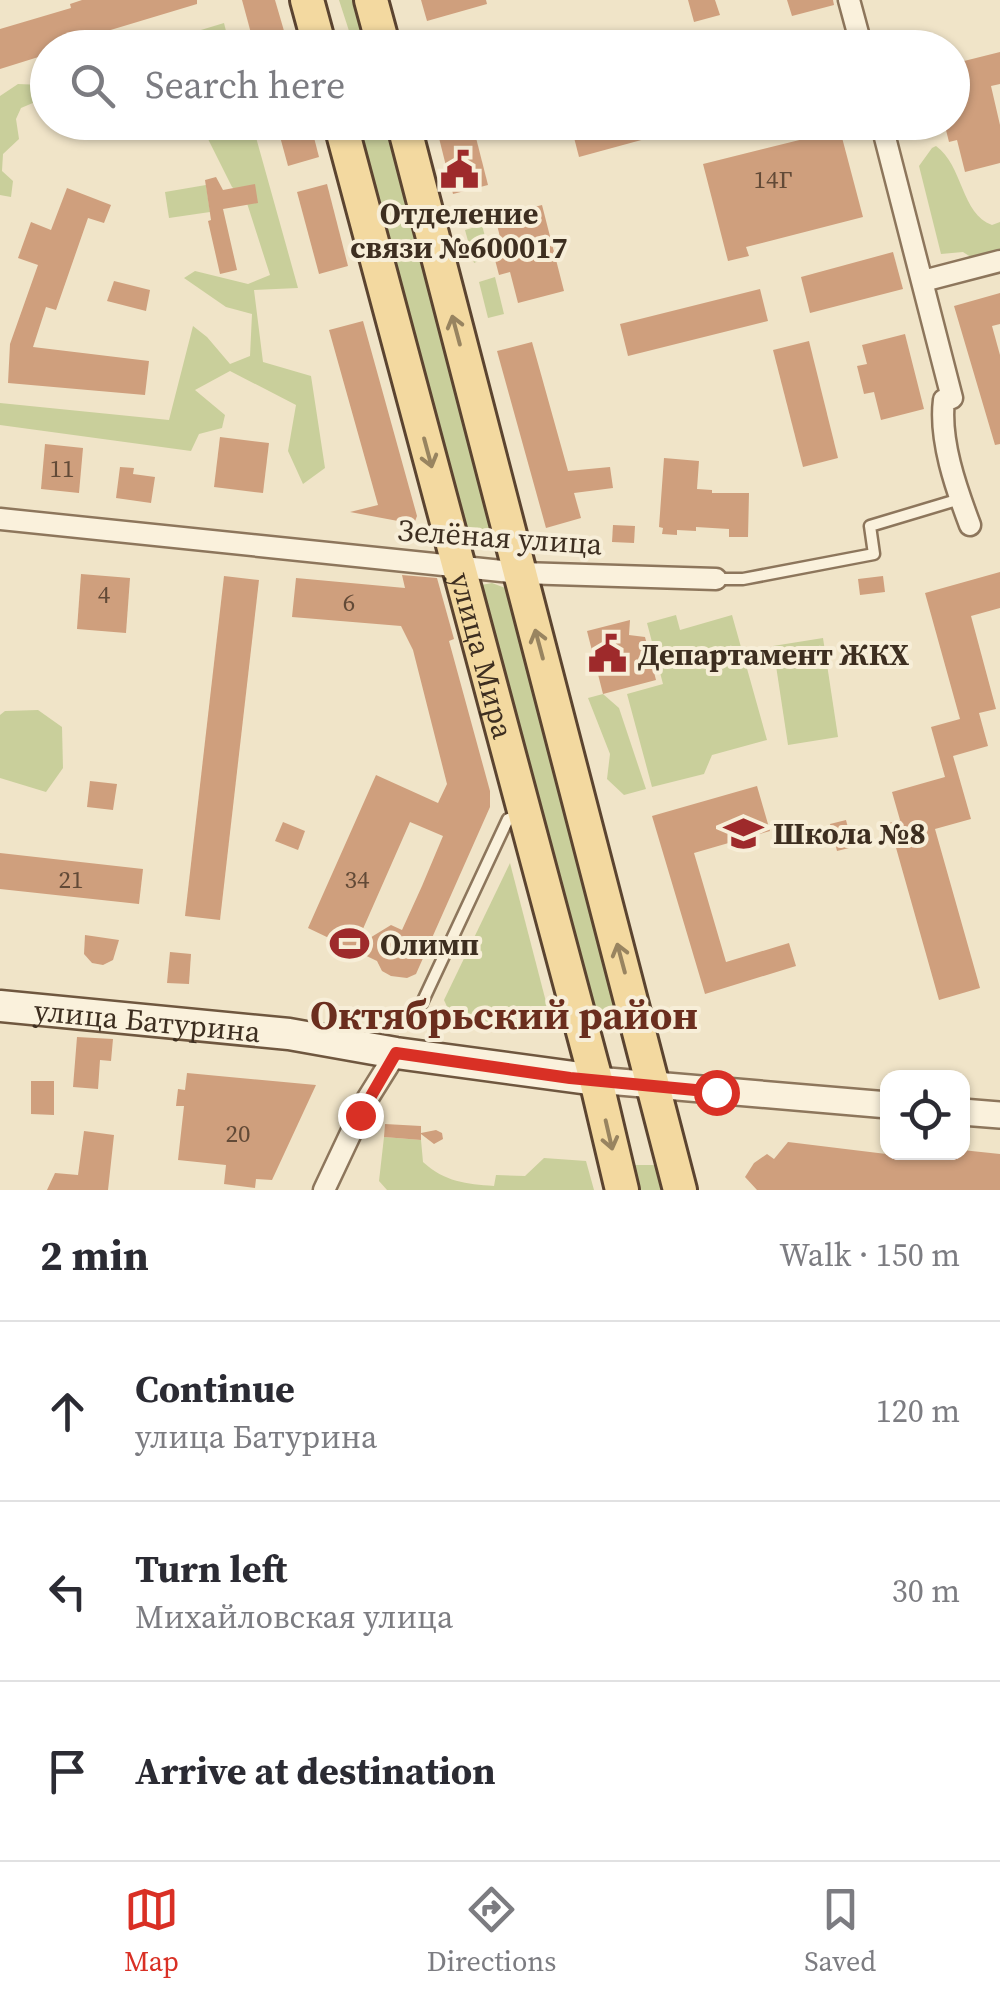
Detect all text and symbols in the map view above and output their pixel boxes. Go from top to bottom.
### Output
search box [30,30,970,140]
icon: search [65,58,120,113]
text: Search here [145,59,345,111]
public building icon: Отделение связи №600017 [438,148,480,190]
house number: 14Г [753,162,793,196]
place label: Отделение связи №600017 [350,193,568,268]
one-way arrow [445,315,464,346]
one-way arrow [420,437,439,469]
house number: 11 [49,451,75,485]
street label: Зелёная улица [396,509,604,565]
street label: улица Мира [441,568,524,744]
house number: 4 [98,577,111,611]
house number: 6 [343,585,355,619]
one-way arrow [529,629,547,661]
public building icon: Департамент ЖКХ [587,633,629,675]
place label: Департамент ЖКХ [638,634,910,675]
school or university icon: Школа №8 [722,812,764,854]
place label: Школа №8 [773,813,926,854]
house number: 21 [58,862,84,896]
house number: 34 [344,862,370,896]
sports icon: Олимп [329,923,371,965]
place label: Олимп [380,924,479,965]
one-way arrow [611,943,629,975]
district label: Октябрьский район [310,988,698,1042]
street label: улица Батурина [32,989,263,1052]
route start [694,1070,740,1116]
map controls [880,1070,970,1160]
button: locate [880,1070,970,1160]
route end [338,1093,384,1139]
house number: 20 [225,1116,251,1150]
one-way arrow [601,1118,619,1150]
text: 2 min [40,1226,149,1284]
text: Walk · 150 m [779,1233,960,1277]
text: Continue [135,1363,295,1415]
icon: ahead [40,1384,95,1439]
text: 120 m [876,1389,960,1433]
text: улица Батурина [135,1415,377,1459]
text: Turn left [135,1543,287,1595]
icon: left [40,1564,95,1619]
text: 30 m [892,1569,960,1613]
text: Михайловская улица [135,1595,453,1639]
icon: arrive [40,1744,95,1799]
text: Arrive at destination [135,1745,496,1797]
tab: Map [124,1882,179,1980]
tab: Directions [427,1882,556,1980]
tab: Saved [804,1882,876,1980]

